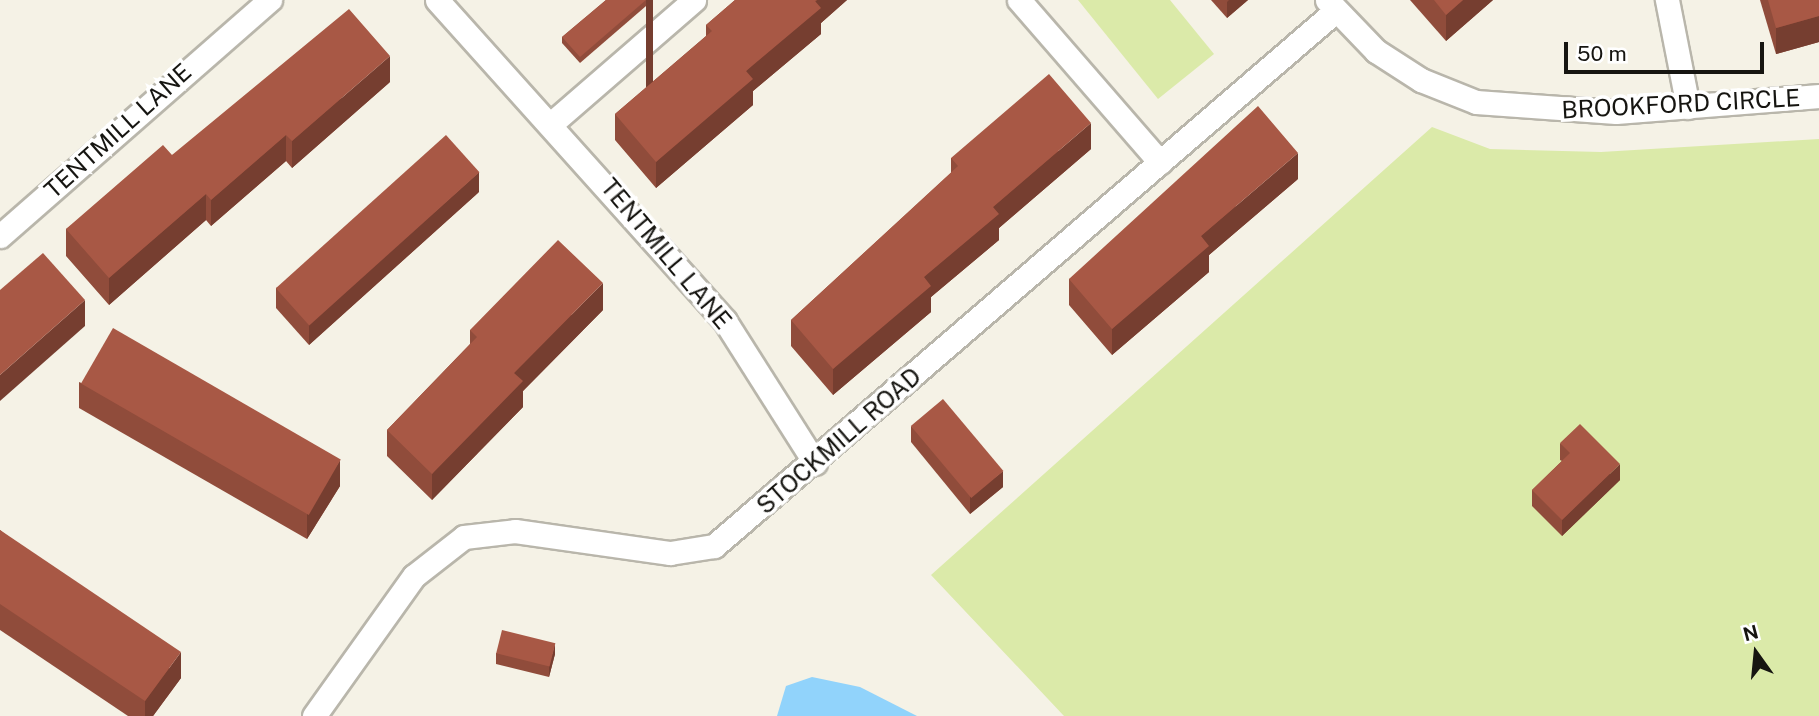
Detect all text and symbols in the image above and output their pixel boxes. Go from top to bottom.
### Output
scale bar [1567,28,1766,72]
text: 50 m [1577,41,1627,66]
street label: TENTMILL LANE [39,58,197,204]
street label: BROOKFORD CIRCLE [1561,83,1801,125]
street label: TENTMILL LANE [595,173,737,335]
street label: STOCKMILL ROAD [751,362,927,520]
north arrow [1721,618,1791,688]
text: N [1741,620,1761,645]

